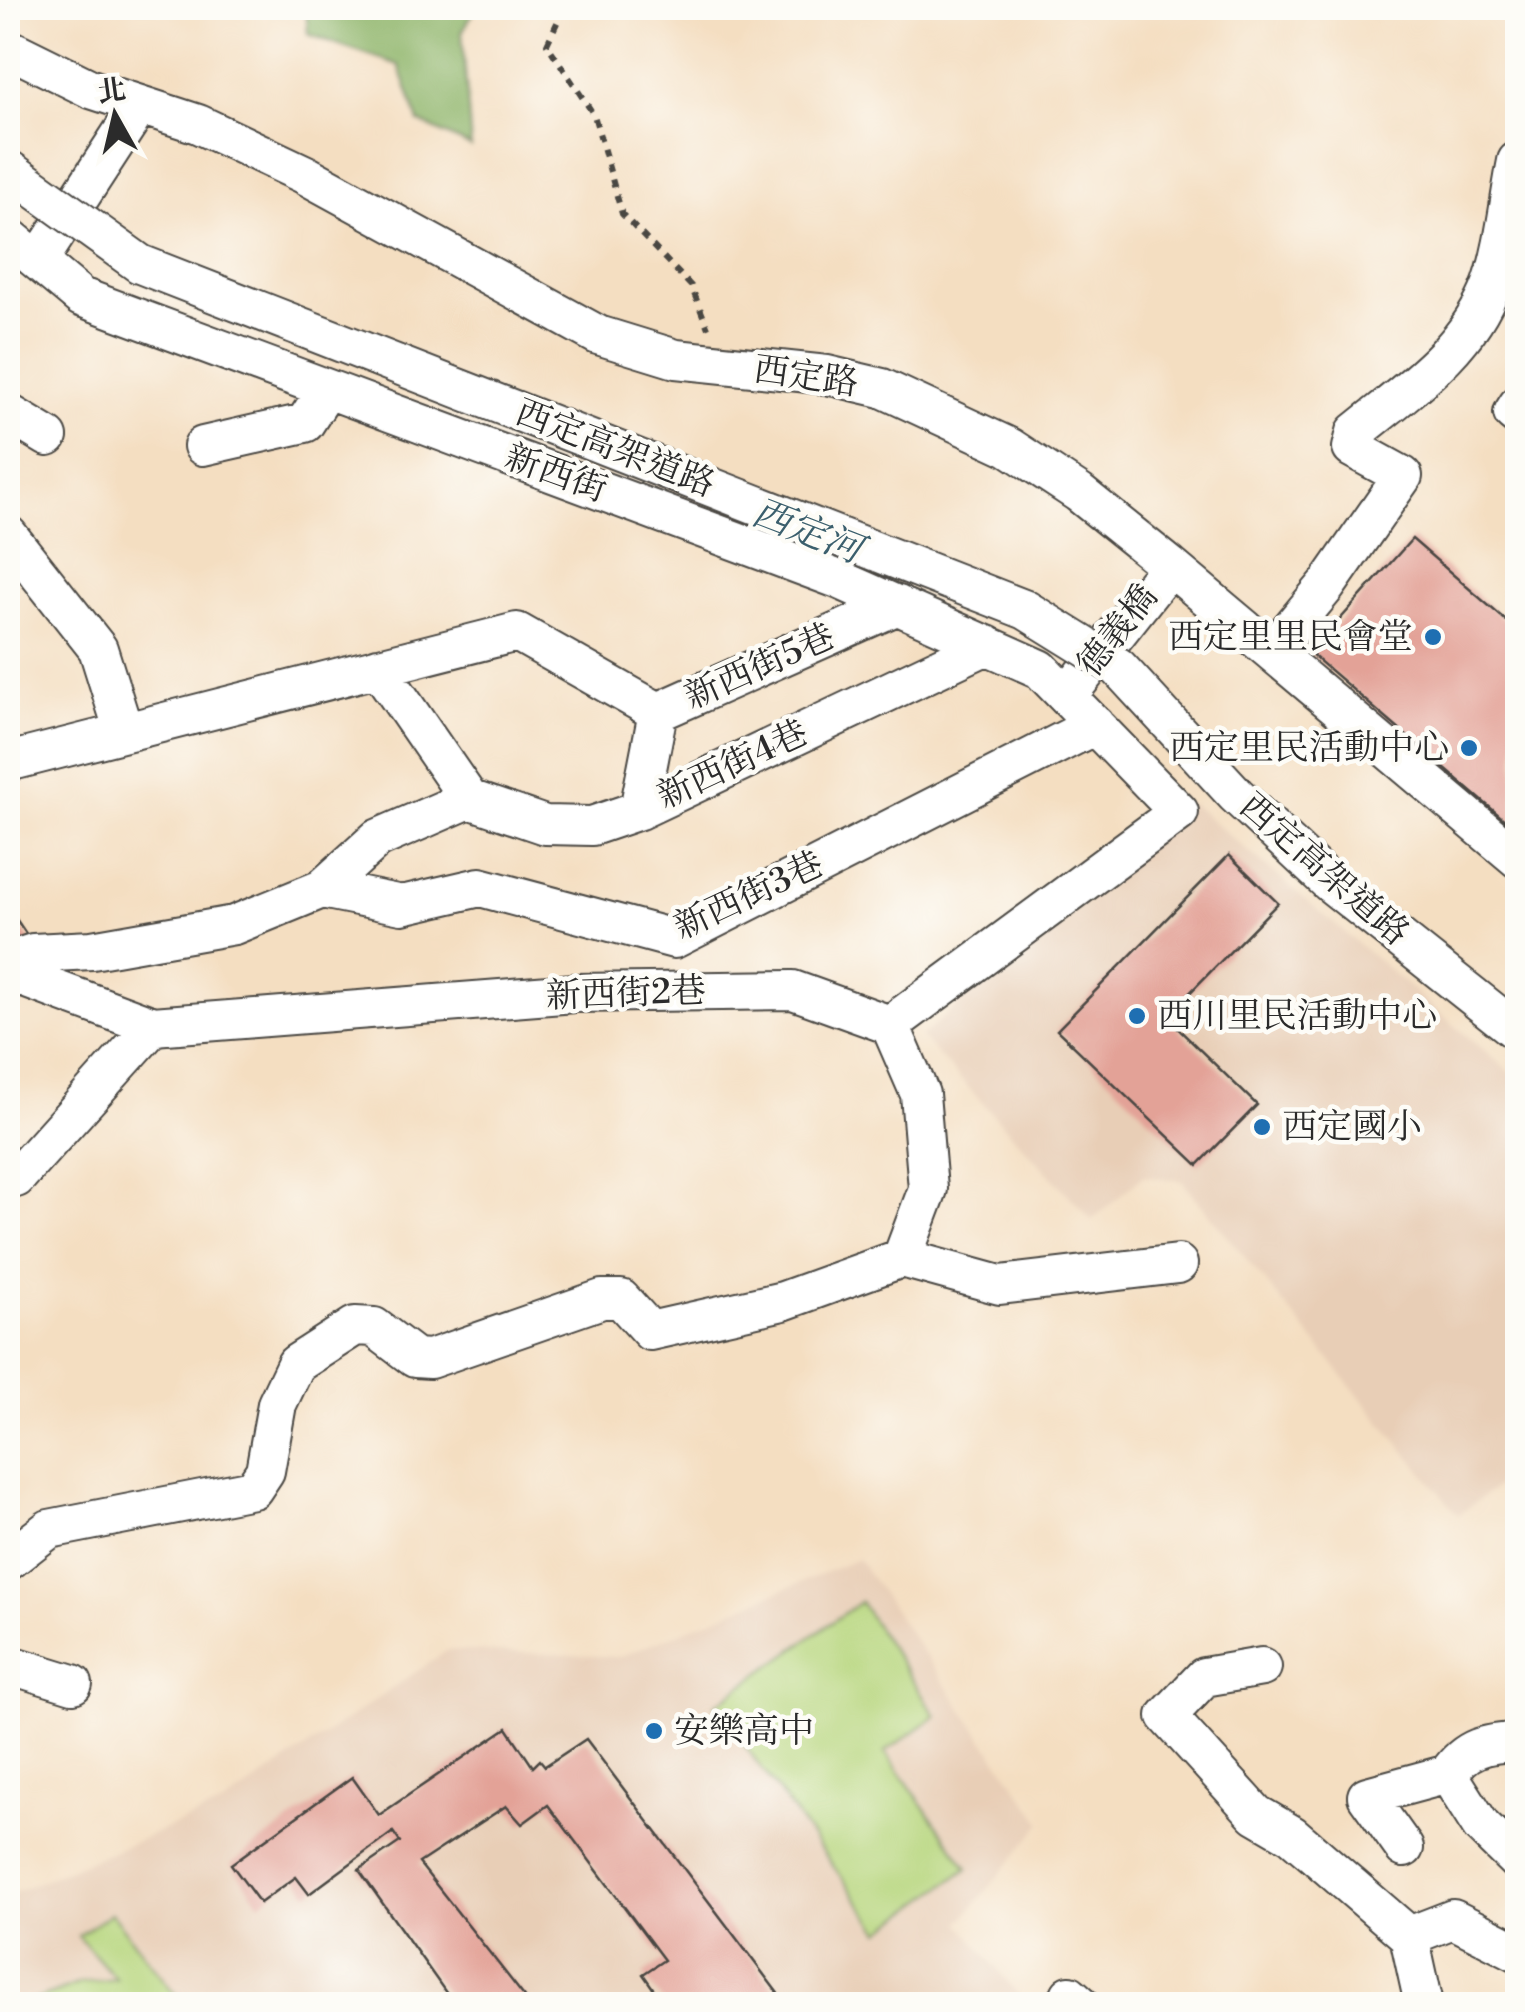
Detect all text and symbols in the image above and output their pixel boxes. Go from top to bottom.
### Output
north arrow [65,65,165,165]
text: 北 [95,72,128,111]
street label: 西定路 [751,348,861,406]
street label: 西定高架道路 [509,391,721,507]
street label: 新西街 [499,436,613,512]
water label: 西定河 [745,490,874,577]
street label: 德義橋 [1069,576,1167,686]
street label: 新西街5巷 [678,615,842,719]
place label: 西定里里民會堂 [1168,616,1413,659]
marker: 西定里里民會堂 [1422,626,1444,648]
street label: 新西街4巷 [651,712,815,818]
place label: 西定里民活動中心 [1169,727,1449,770]
marker: 西定里民活動中心 [1458,737,1480,759]
street label: 西定高架道路 [1231,785,1417,955]
street label: 新西街3巷 [668,843,830,949]
street label: 新西街2巷 [545,970,707,1018]
place label: 西川里民活動中心 [1157,995,1437,1038]
marker: 西川里民活動中心 [1126,1005,1148,1027]
place label: 西定國小 [1282,1106,1422,1149]
marker: 西定國小 [1251,1116,1273,1138]
place label: 安樂高中 [674,1710,814,1753]
marker: 安樂高中 [643,1720,665,1742]

